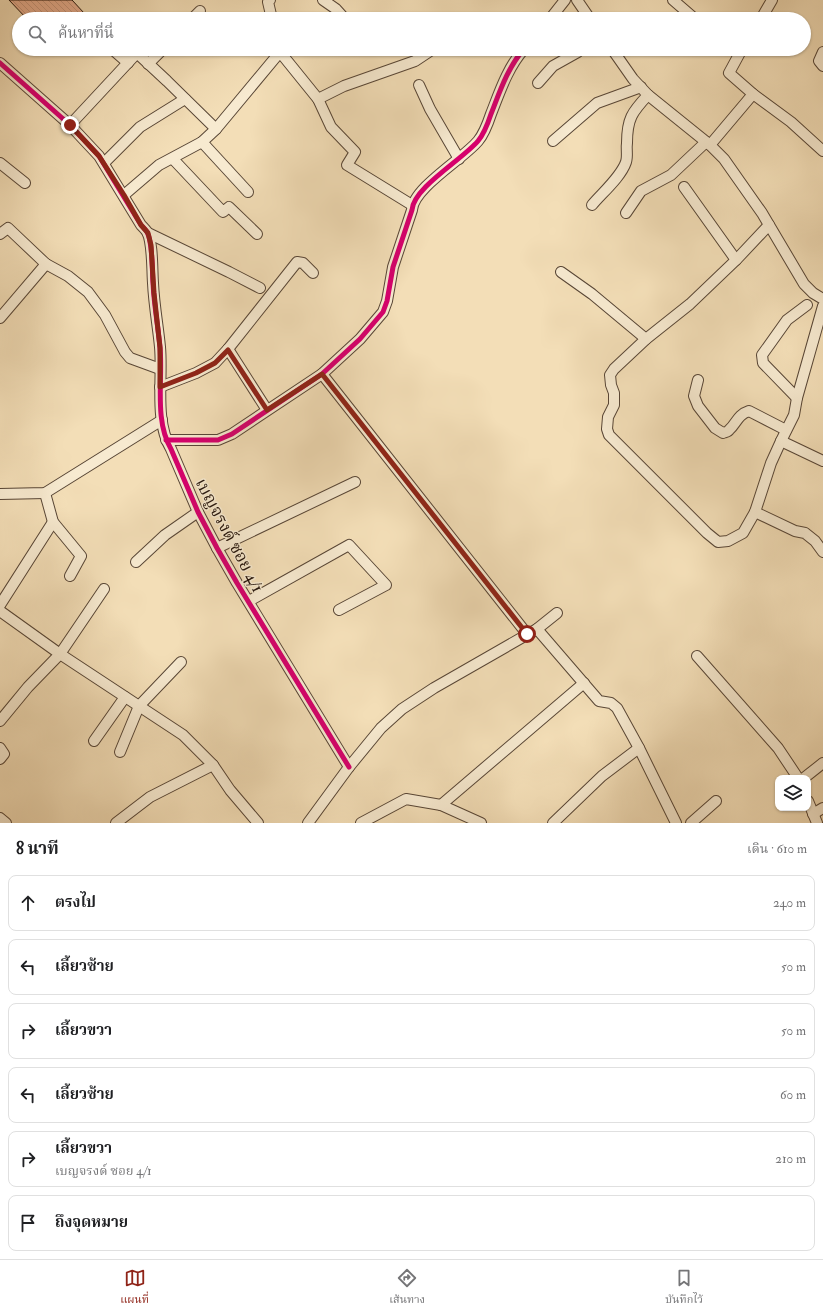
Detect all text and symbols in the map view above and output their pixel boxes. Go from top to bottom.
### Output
search box [12,12,811,56]
icon: search [26,23,48,45]
text: ค้นหาที่นี่ [58,24,114,43]
route end [61,116,79,134]
street label: เบญจรงด์ ซอย 4/1 [191,474,269,596]
route start [518,625,536,643]
map controls [775,775,811,811]
button: layers [775,775,811,811]
text: 8 นาที [16,838,59,859]
text: เดิน · 610 m [747,841,807,857]
icon: ahead [17,892,39,914]
text: ตรงไป [55,893,96,912]
text: 240 m [773,895,806,911]
icon: left [17,956,39,978]
text: เลี้ยวซ้าย [55,957,114,976]
text: 50 m [781,959,806,975]
icon: right [17,1020,39,1042]
text: เลี้ยวขวา [55,1021,112,1040]
text: 50 m [781,1023,806,1039]
icon: left [17,1084,39,1106]
text: เลี้ยวซ้าย [55,1085,114,1104]
text: 60 m [780,1087,806,1103]
text: เลี้ยวขวา [55,1139,112,1158]
icon: right [17,1148,39,1170]
text: 210 m [775,1151,806,1167]
text: เบญจรงด์ ซอย 4/1 [55,1163,152,1179]
icon: arrive [17,1212,39,1234]
text: ถึงจุดหมาย [55,1213,128,1232]
tab: แผนที่ [120,1267,149,1309]
tab: เส้นทาง [389,1267,425,1309]
tab: บันทึกไว้ [665,1267,703,1309]

